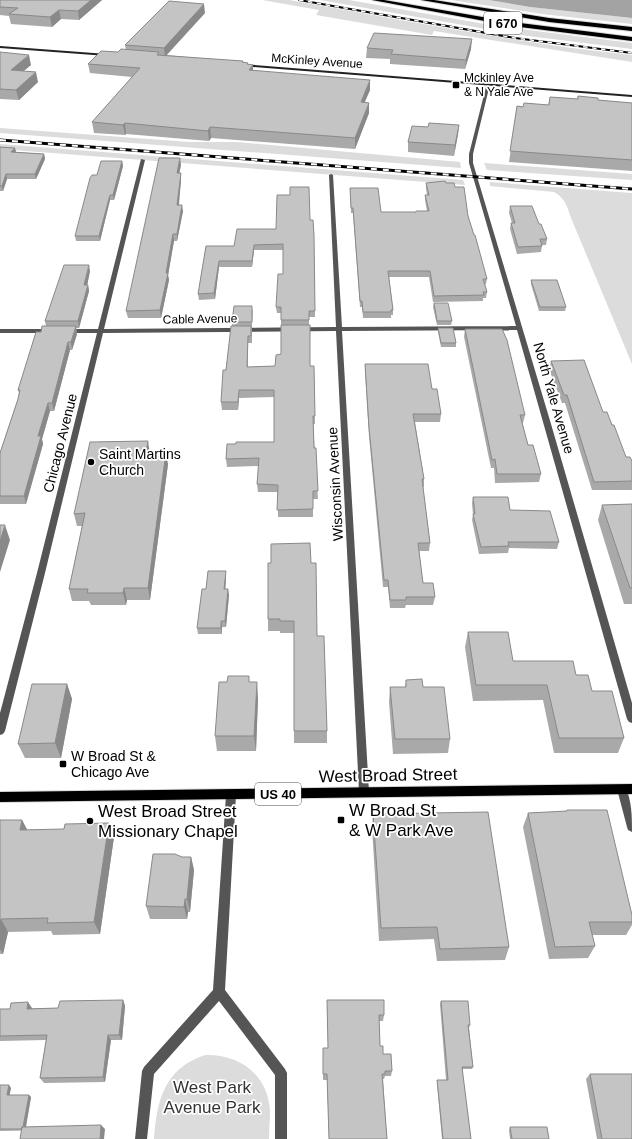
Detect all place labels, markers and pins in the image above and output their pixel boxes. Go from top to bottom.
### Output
place label: Mckinley Ave & N Yale Ave [464,71,534,99]
marker: Mckinley Ave & N Yale Ave [451,80,461,90]
place label: Saint Martins Church [99,446,181,478]
marker: Saint Martins Church [86,457,96,467]
place label: W Broad St & Chicago Ave [71,748,156,780]
marker: W Broad St & Chicago Ave [58,759,68,769]
place label: W Broad St & W Park Ave [349,801,454,840]
place label: West Broad Street Missionary Chapel [98,802,238,841]
marker: W Broad St & W Park Ave [336,815,346,825]
marker: West Broad Street Missionary Chapel [85,816,95,826]

